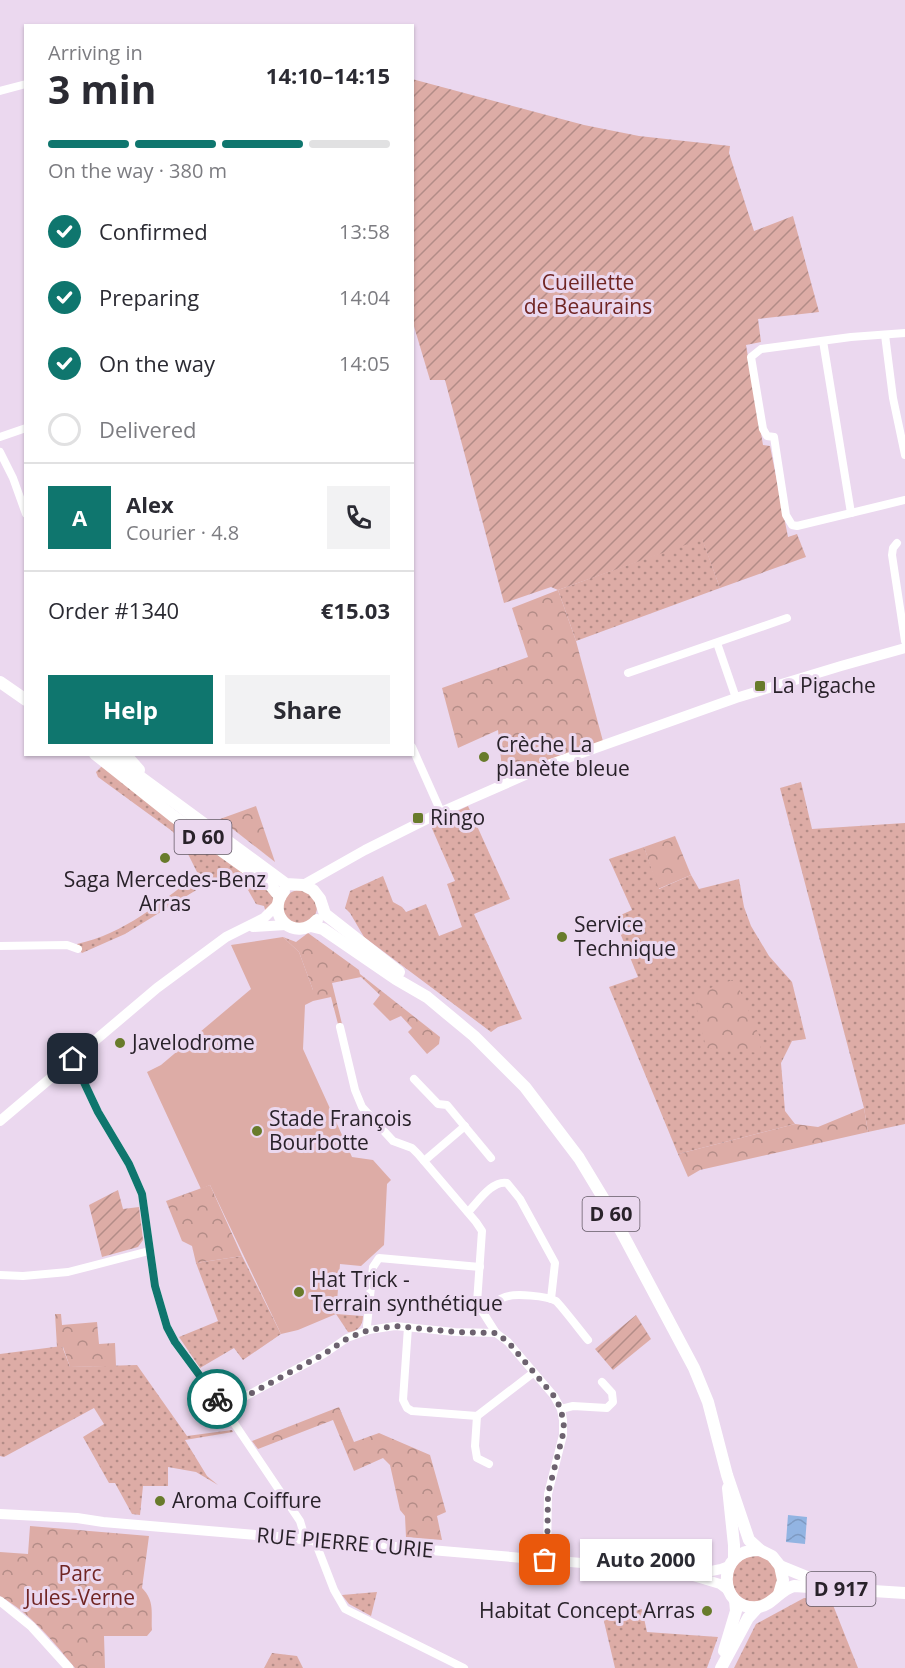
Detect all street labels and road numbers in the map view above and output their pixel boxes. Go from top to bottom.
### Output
road number: D 60 [174,820,232,854]
road number: D 60 [582,1197,640,1231]
street label: RUE PIERRE CURIE [255,1520,435,1564]
road number: D 917 [806,1572,876,1606]

